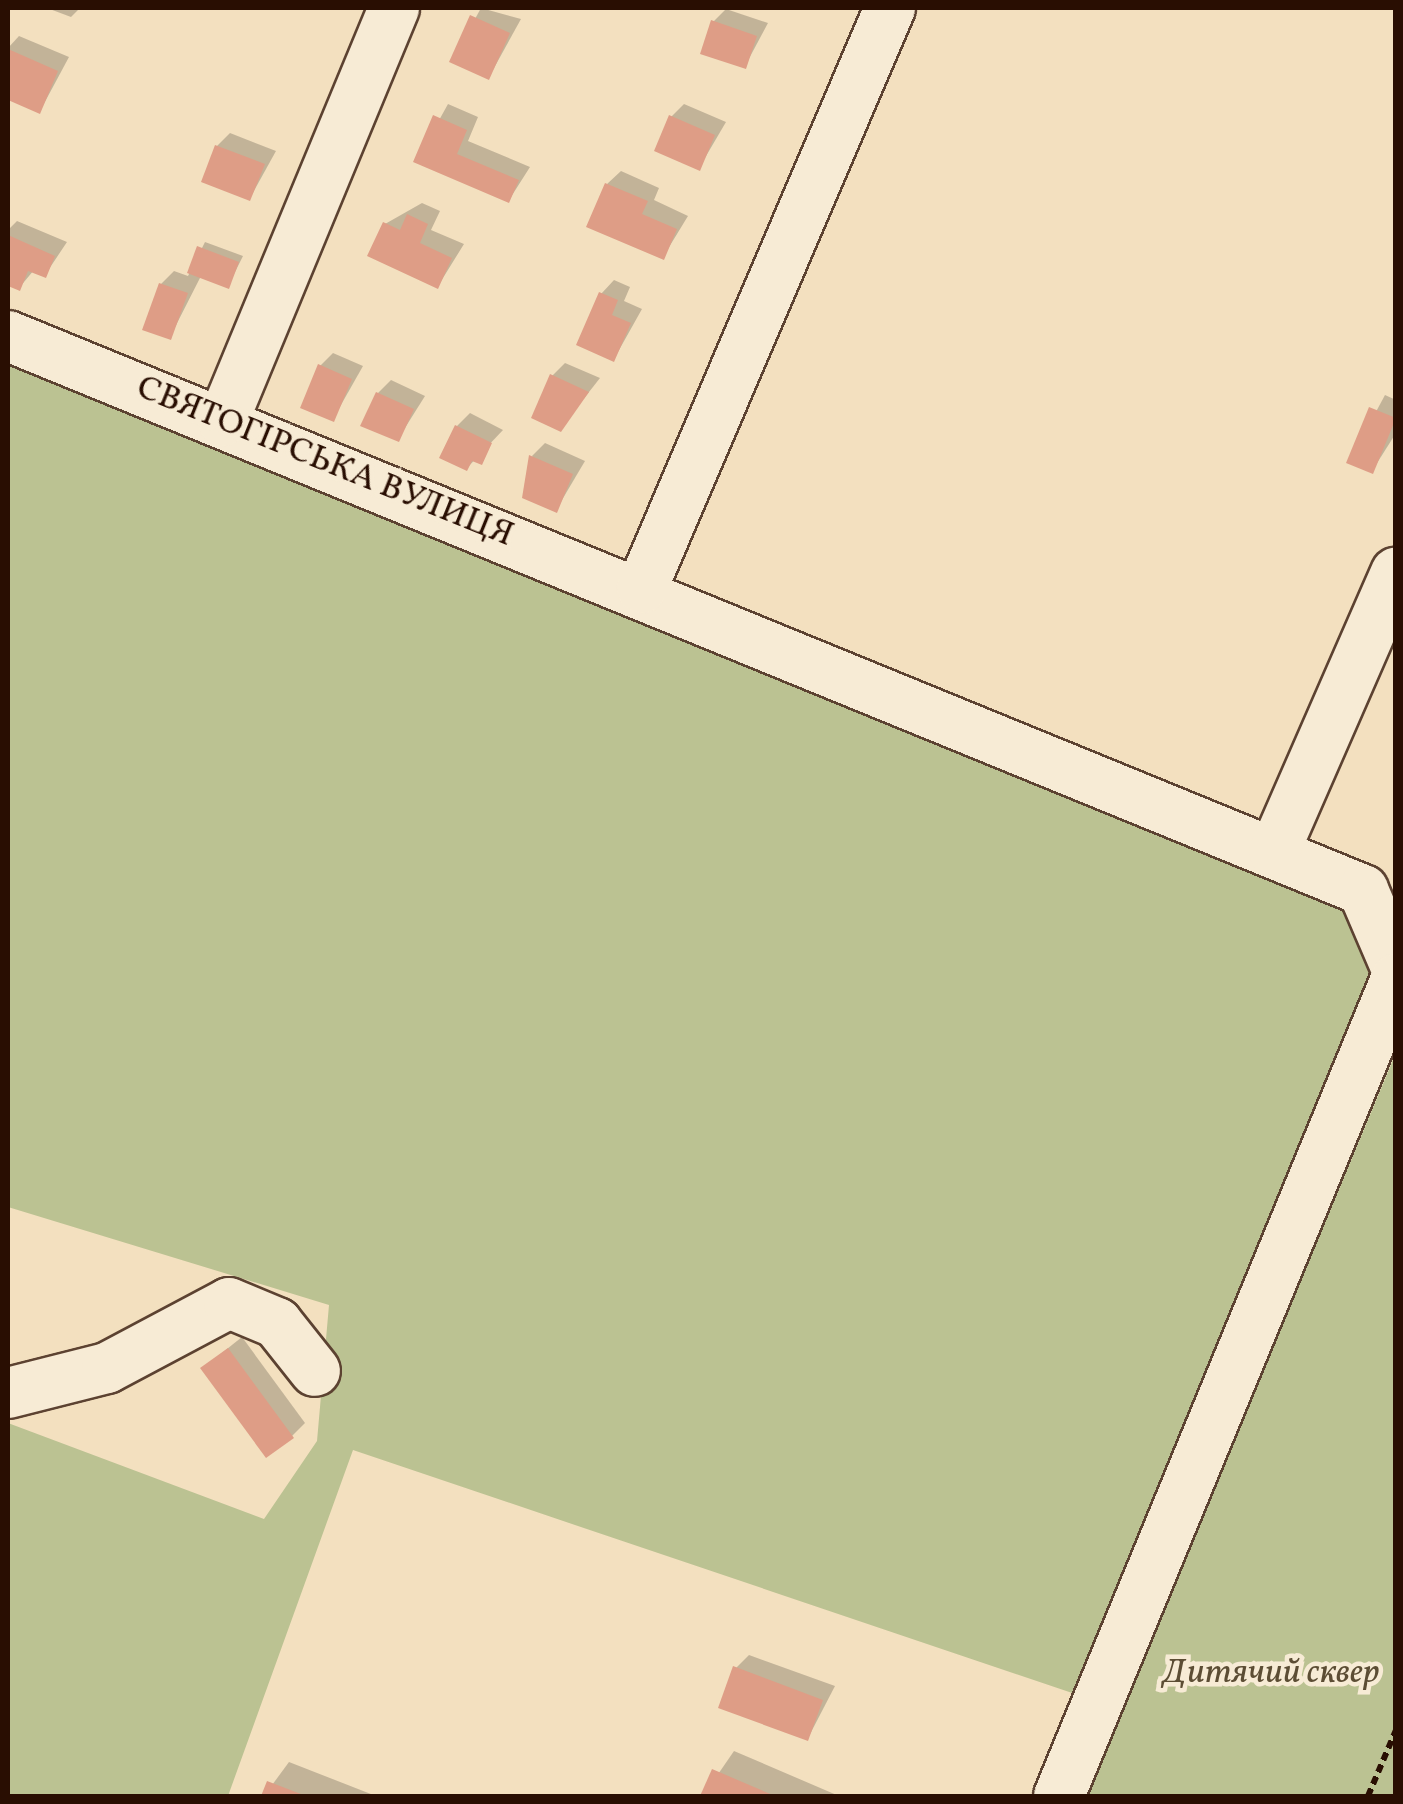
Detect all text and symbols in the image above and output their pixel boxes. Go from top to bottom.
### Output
street label: СВЯТОГІРСЬКА ВУЛИЦЯ [130,367,520,557]
park label: Дитячий сквер [1163,1652,1379,1694]

